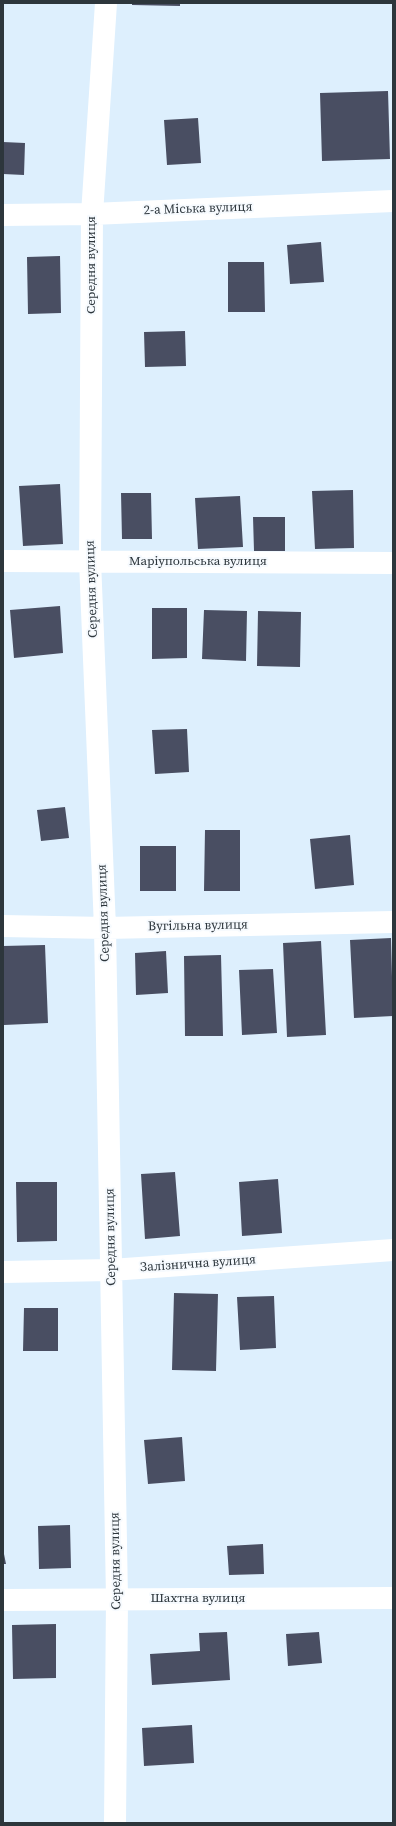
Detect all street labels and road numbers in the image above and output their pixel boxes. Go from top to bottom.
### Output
street label: 2-а Міська вулиця [143,199,253,219]
street label: Середня вулиця [84,216,100,314]
street label: Середня вулиця [82,540,102,638]
street label: Маріупольська вулиця [129,554,267,570]
street label: Середня вулиця [94,864,114,962]
street label: Вугільна вулиця [148,917,248,935]
street label: Середня вулиця [102,1188,120,1286]
street label: Залізнична вулиця [140,1252,256,1276]
street label: Середня вулиця [107,1512,125,1610]
street label: Шахтна вулиця [151,1591,245,1607]

